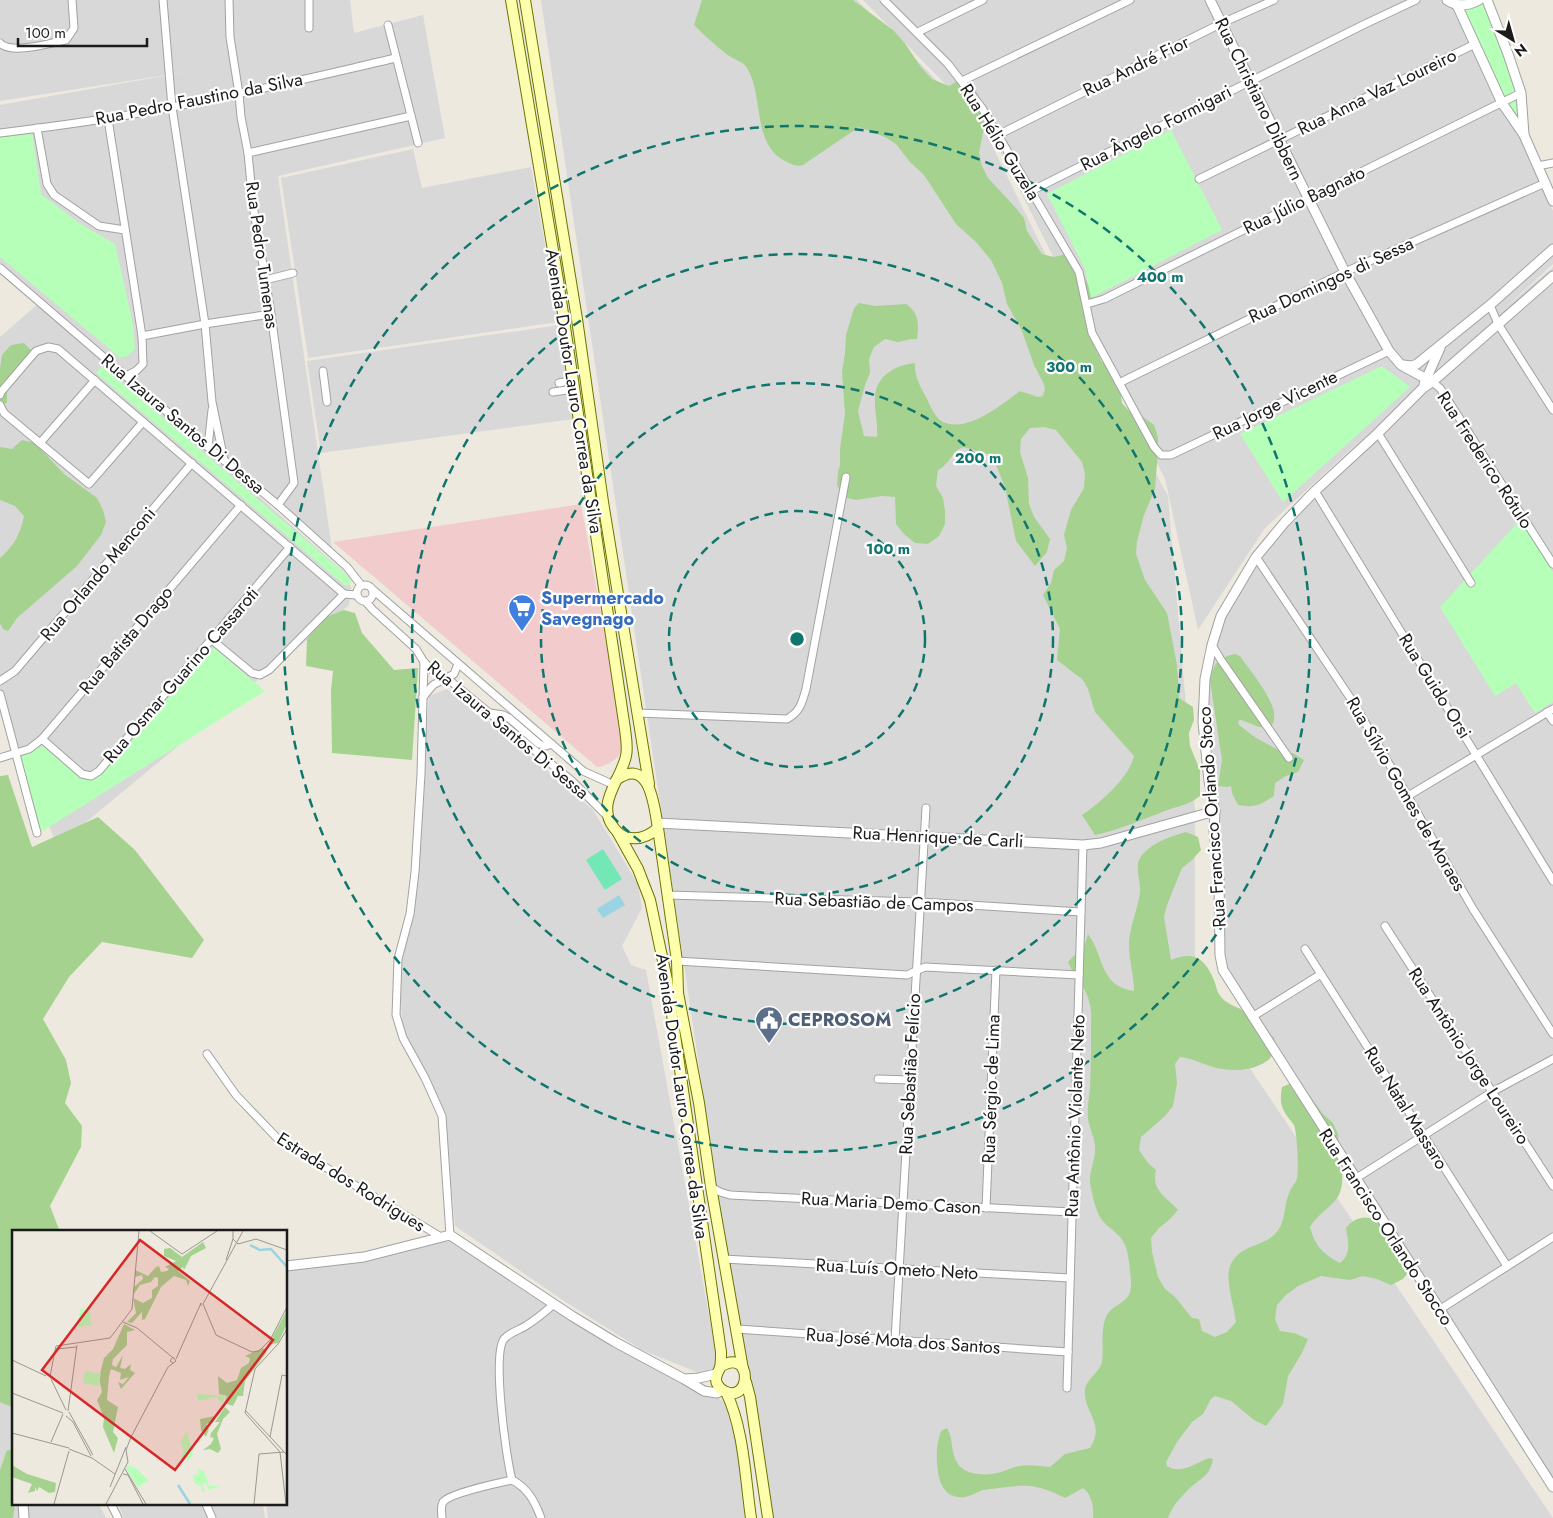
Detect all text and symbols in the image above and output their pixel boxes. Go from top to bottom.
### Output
street label: Rua Christiano Dibbern [1208,13,1310,185]
scale bar [18,15,146,47]
north arrow [1488,15,1538,65]
text: 100 m [25,22,66,44]
street label: Rua André Fior [1078,29,1194,103]
text: N [1510,39,1531,62]
street label: Rua Anna Vaz Loureiro [1293,42,1461,142]
street label: Rua Pedro Faustino da Silva [93,66,305,132]
street label: Rua Hélio Guzela [954,79,1046,205]
street label: Rua Ângelo Formigari [1076,79,1236,177]
street label: Rua Júlio Bagnato [1239,159,1369,241]
street label: Rua Pedro Tumenas [239,180,285,330]
street label: Rua Domingos di Sessa [1244,230,1418,330]
street label: Avenida Doutor Lauro Correa da Silva [539,247,609,535]
text: 400 m [1136,266,1184,288]
street label: Rua Izaura Santos Di Dessa [96,348,270,500]
text: 300 m [1046,356,1092,378]
street label: Rua Jorge Vicente [1208,363,1342,447]
street label: Rua Frederico Rótulo [1431,386,1539,534]
text: 200 m [955,447,1001,469]
street label: Rua Orlando Menconi [34,501,162,647]
text: 100 m [866,538,910,560]
street label: Rua Batista Drago [73,580,179,700]
street label: Rua Osmar Guarino Cassaroti [97,581,265,769]
place label: Supermercado Savegnago [541,585,664,632]
supermarket icon: Supermercado Savegnago [507,593,537,632]
street label: Rua Guido Orsi [1392,628,1478,744]
centre of rings [788,630,806,648]
street label: Rua Izaura Santos Di Sessa [422,654,594,806]
street label: Rua Sílvio Gomes de Moraes [1340,692,1472,896]
street label: Rua Francisco Orlando Stoco [1191,705,1233,928]
street label: Rua Henrique de Carli [852,820,1024,854]
street label: Rua Sebastião de Campos [774,886,974,918]
street label: Avenida Doutor Lauro Correa da Silva [649,952,715,1240]
street label: Rua Antônio Jorge Loureiro [1402,962,1536,1150]
street label: Rua Sebastião Felício [893,993,927,1155]
public building icon: CEPROSOM [754,1005,784,1044]
place label: CEPROSOM [788,1007,891,1033]
street label: Rua Sérgio de Lima [975,1014,1007,1164]
street label: Rua Antônio Violante Neto [1058,1014,1092,1218]
street label: Rua Natal Massaro [1358,1041,1454,1175]
street label: Rua Francisco Orlando Stocco [1312,1123,1460,1331]
street label: Estrada dos Rodrigues [272,1126,430,1238]
street label: Rua Maria Demo Cason [800,1185,982,1221]
inset map [12,1230,288,1506]
street label: Rua Luís Ometo Neto [815,1252,979,1286]
street label: Rua José Mota dos Santos [805,1321,1001,1361]

